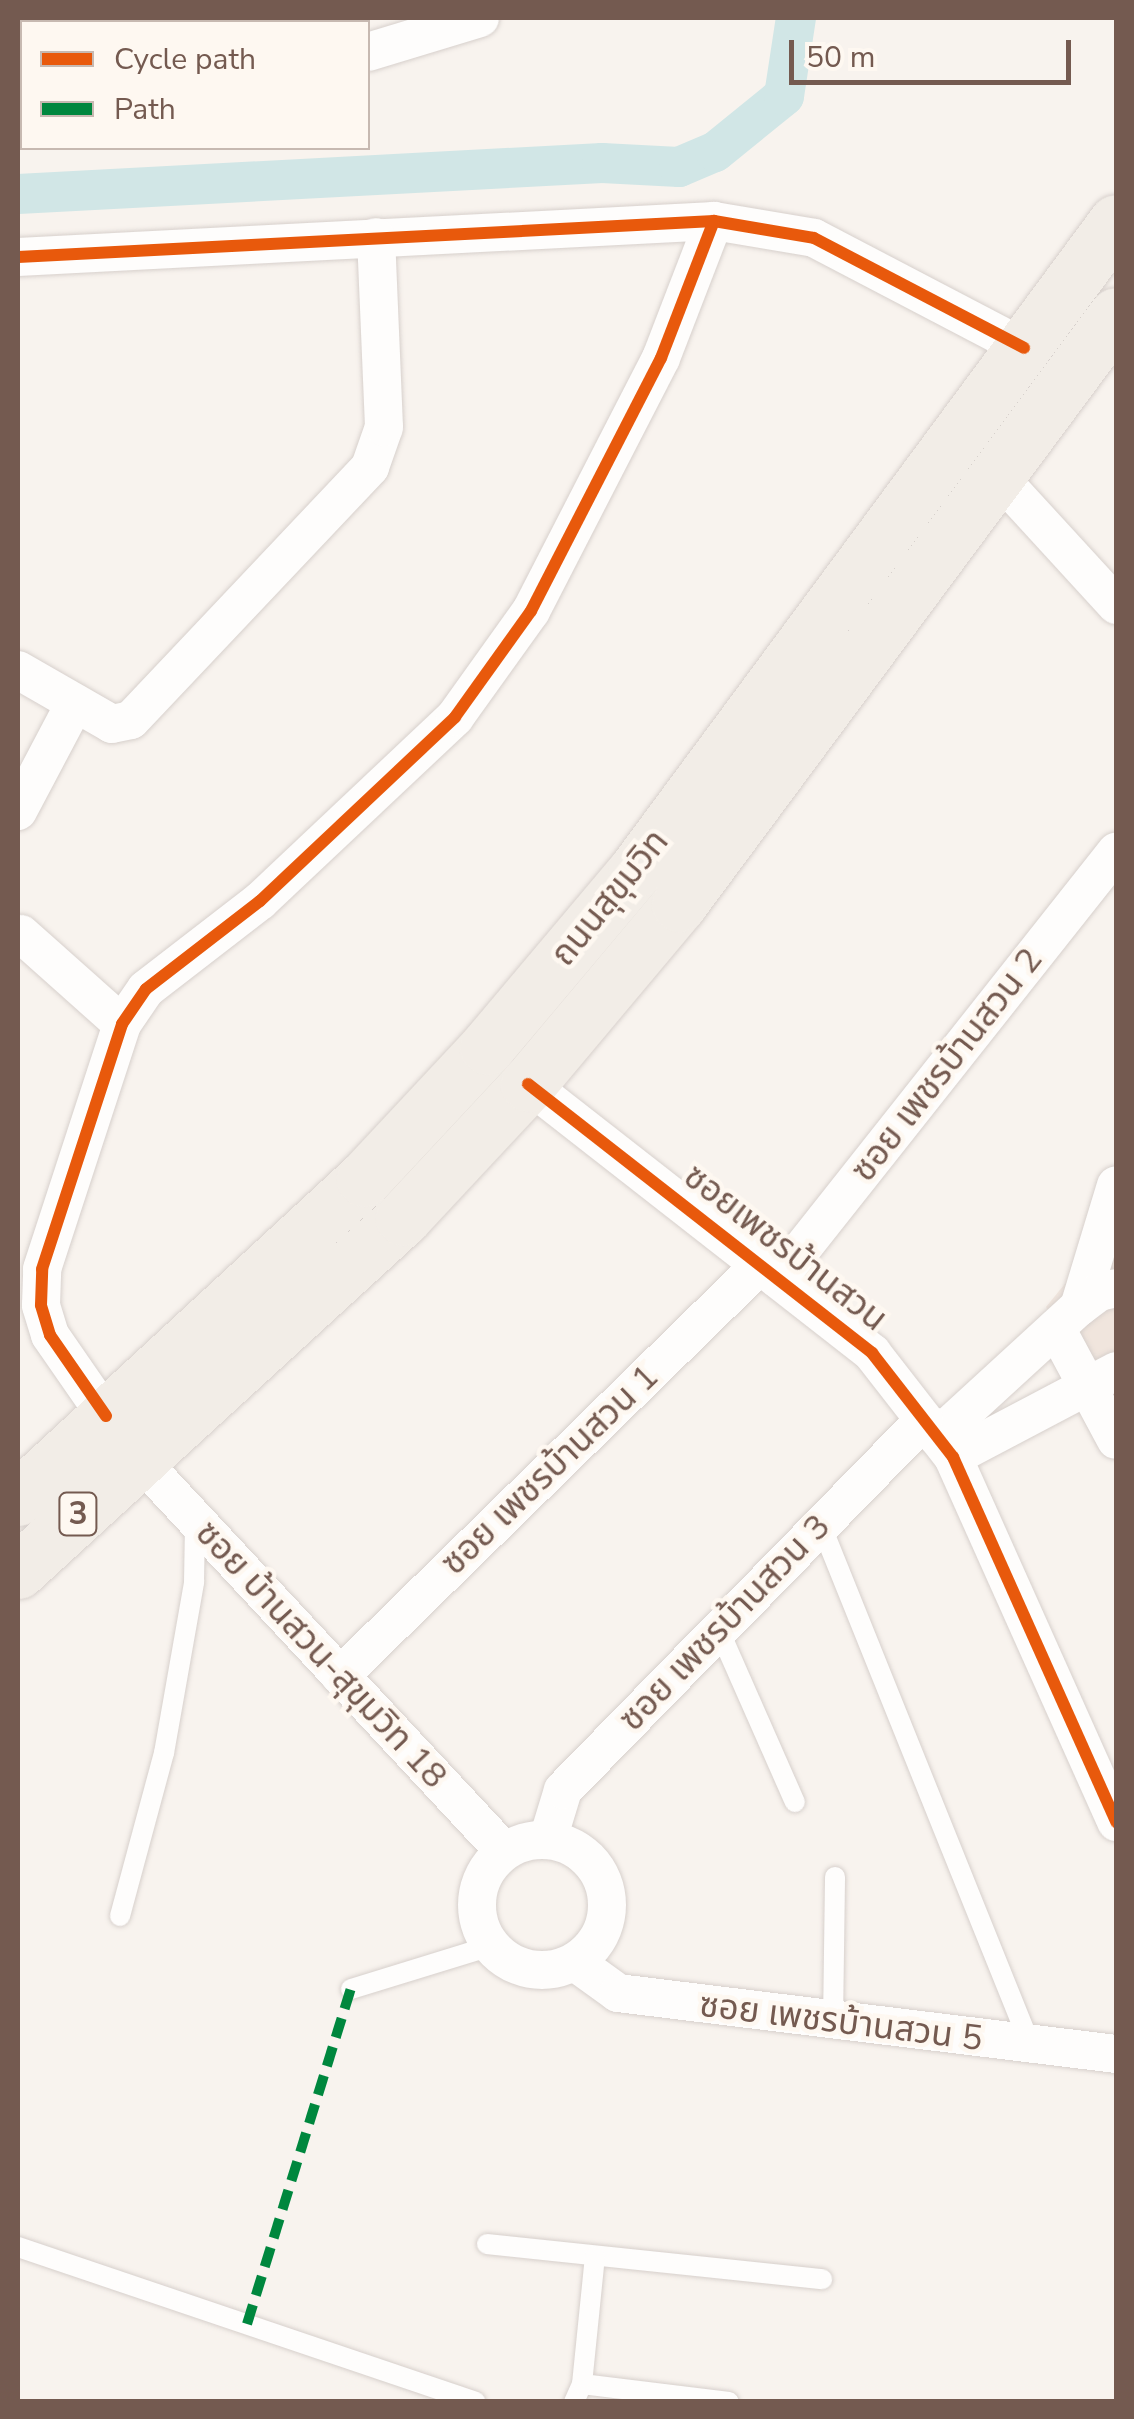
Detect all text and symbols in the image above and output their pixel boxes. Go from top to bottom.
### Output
legend [20,20,370,150]
scale bar [794,20,1076,82]
text: 50 m [806,37,875,78]
text: Cycle path [114,39,256,80]
text: Path [114,89,176,130]
street label: ถนนสุขุมวิท [542,821,678,975]
street label: ซอย เพชรบ้านสวน 2 [843,940,1051,1190]
street label: ซอยเพชรบ้านสวน [675,1156,895,1340]
street label: ซอย เพชรบ้านสวน 1 [433,1356,667,1584]
road number: 3 [58,1487,98,1541]
street label: ซอย เพชรบ้านสวน 3 [611,1506,839,1740]
street label: ซอย บ้านสวน-สุขุมวิท 18 [186,1513,456,1797]
street label: ซอย เพชรบ้านสวน 5 [697,1984,985,2060]

